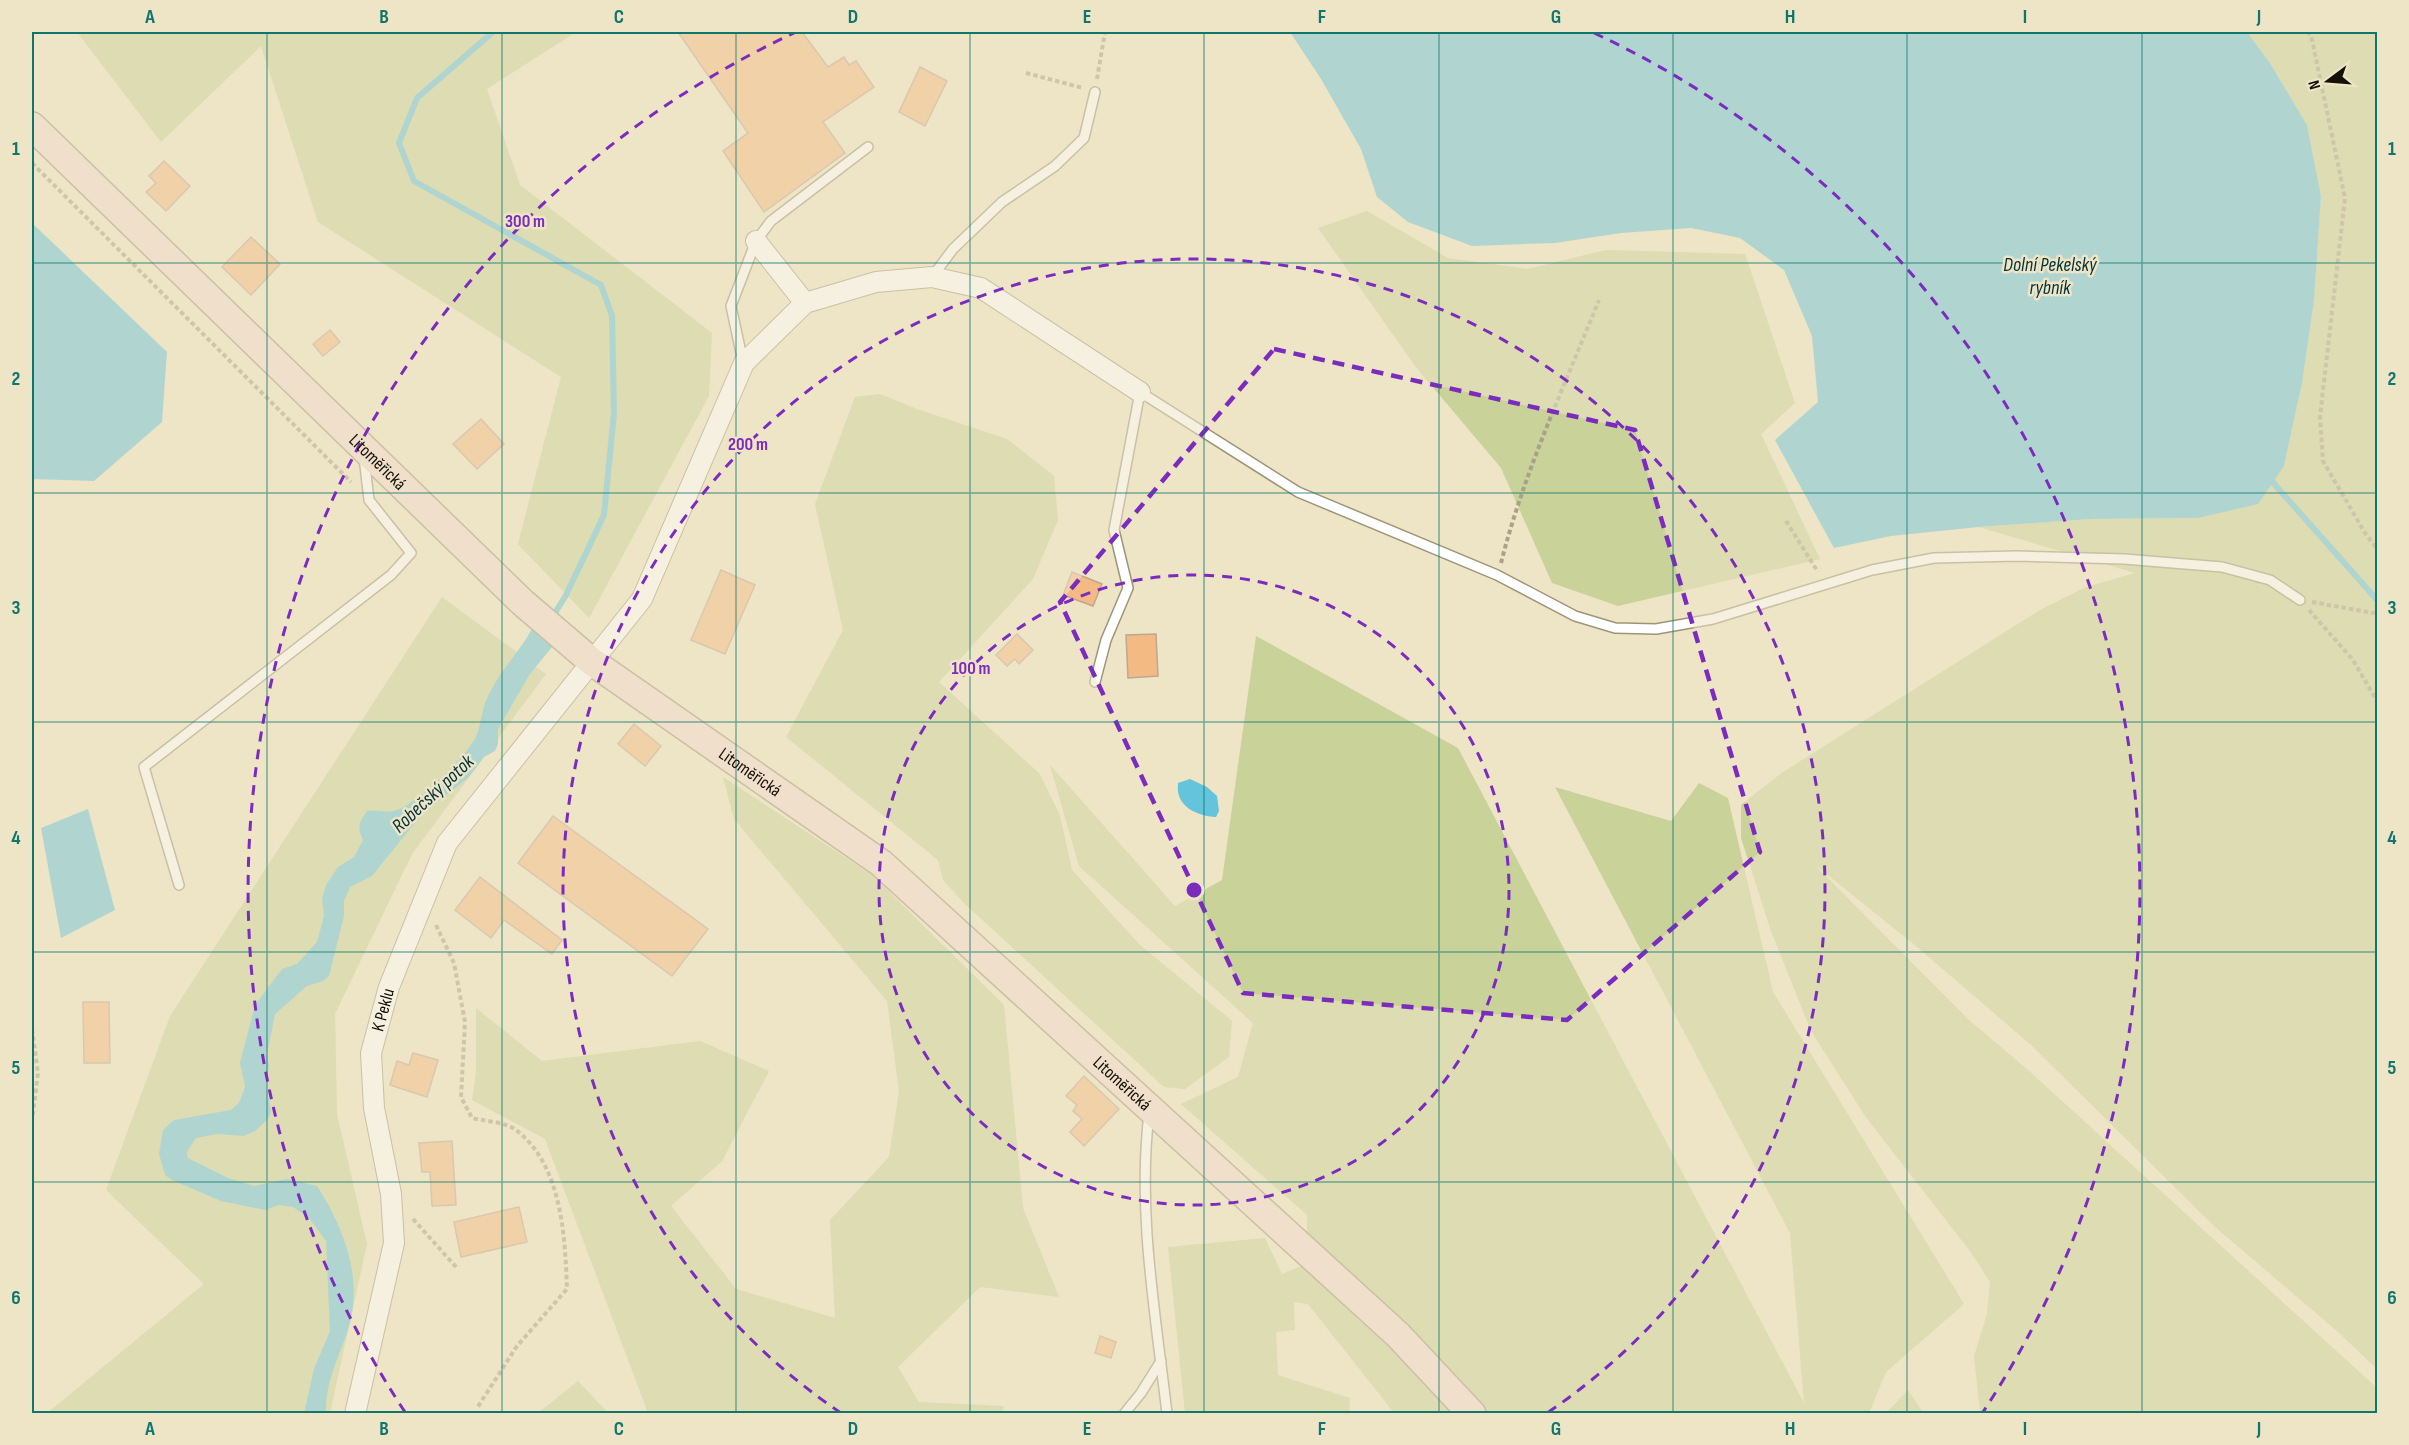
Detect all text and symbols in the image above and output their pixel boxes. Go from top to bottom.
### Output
text: A [144,5,155,29]
text: B [379,5,389,29]
text: C [614,5,624,29]
text: D [848,5,858,29]
text: E [1083,5,1091,29]
text: F [1318,5,1326,29]
text: G [1551,5,1561,29]
text: H [1785,5,1795,29]
text: I [2023,5,2027,29]
text: J [2256,5,2261,29]
north arrow [2298,51,2358,111]
text: N [2305,78,2325,91]
text: 1 [12,137,20,161]
text: 1 [2388,137,2396,161]
text: 300 m [505,211,545,232]
water label: Dolní Pekelský rybník [2003,253,2098,300]
text: 2 [12,367,20,391]
text: 2 [2388,367,2396,391]
street label: Litoměřická [345,429,411,494]
text: 200 m [728,434,768,455]
text: 3 [12,596,21,620]
text: 3 [2388,596,2397,620]
text: 100 m [952,658,991,679]
street label: Litoměřická [715,743,786,801]
water label: Robečský potok [387,750,479,838]
text: 4 [11,826,21,850]
text: 4 [2387,826,2397,850]
centre of rings [1184,880,1204,900]
street label: K Peklu [367,986,399,1034]
street label: Litoměřická [1089,1051,1156,1115]
text: 5 [12,1056,21,1080]
text: 5 [2388,1056,2397,1080]
text: 6 [11,1286,21,1310]
text: 6 [2387,1286,2397,1310]
text: A [144,1417,155,1441]
text: B [379,1417,389,1441]
text: C [614,1417,624,1441]
text: D [848,1417,858,1441]
text: E [1083,1417,1091,1441]
text: F [1318,1417,1326,1441]
text: G [1551,1417,1561,1441]
text: H [1785,1417,1795,1441]
text: I [2023,1417,2027,1441]
text: J [2256,1417,2261,1441]

